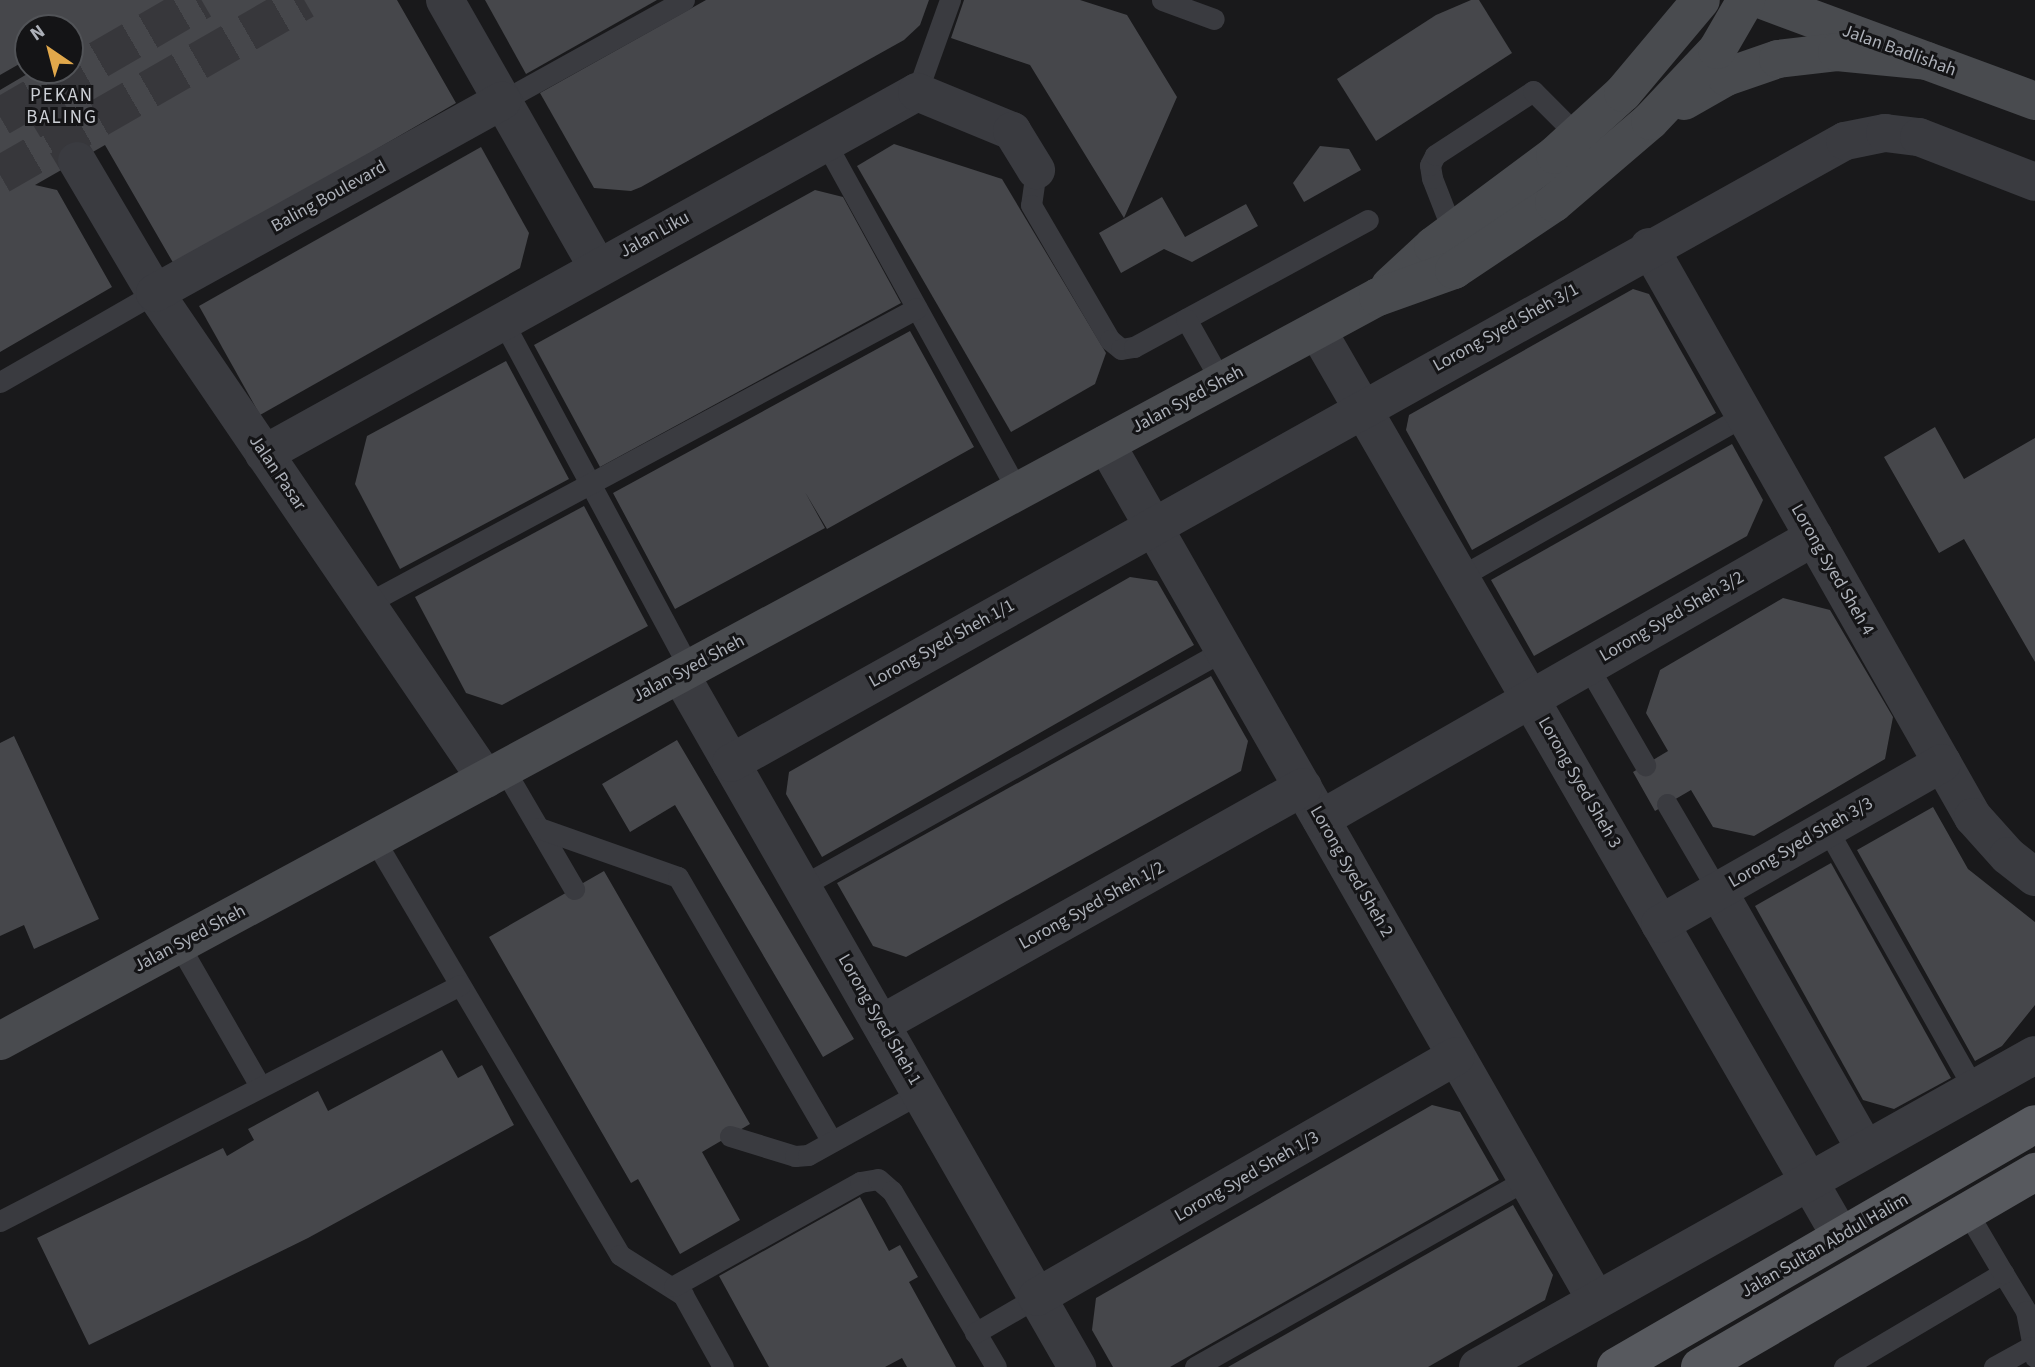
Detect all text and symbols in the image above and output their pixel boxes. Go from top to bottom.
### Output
north arrow [14,14,84,84]
text: N [25,18,51,48]
street label: Jalan Badlishah [1839,20,1959,82]
district label: PEKAN BALING [27,85,97,129]
street label: Baling Boulevard [268,156,390,238]
street label: Jalan Liku [616,207,694,263]
street label: Lorong Syed Sheh 3/1 [1429,279,1583,377]
street label: Jalan Syed Sheh [1128,361,1248,439]
street label: Jalan Pasar [244,431,310,515]
street label: Lorong Syed Sheh 4 [1786,501,1878,639]
street label: Lorong Syed Sheh 3/2 [1596,567,1748,667]
street label: Lorong Syed Sheh 1/1 [865,595,1019,693]
street label: Jalan Syed Sheh [629,630,749,708]
street label: Lorong Syed Sheh 3 [1533,714,1625,852]
street label: Lorong Syed Sheh 3/3 [1725,793,1877,893]
street label: Lorong Syed Sheh 2 [1305,803,1397,941]
street label: Lorong Syed Sheh 1/2 [1015,857,1169,955]
street label: Jalan Syed Sheh [130,900,250,978]
street label: Lorong Syed Sheh 1 [833,951,925,1089]
street label: Lorong Syed Sheh 1/3 [1171,1127,1323,1227]
street label: Jalan Sultan Abdul Halim [1738,1189,1912,1303]

